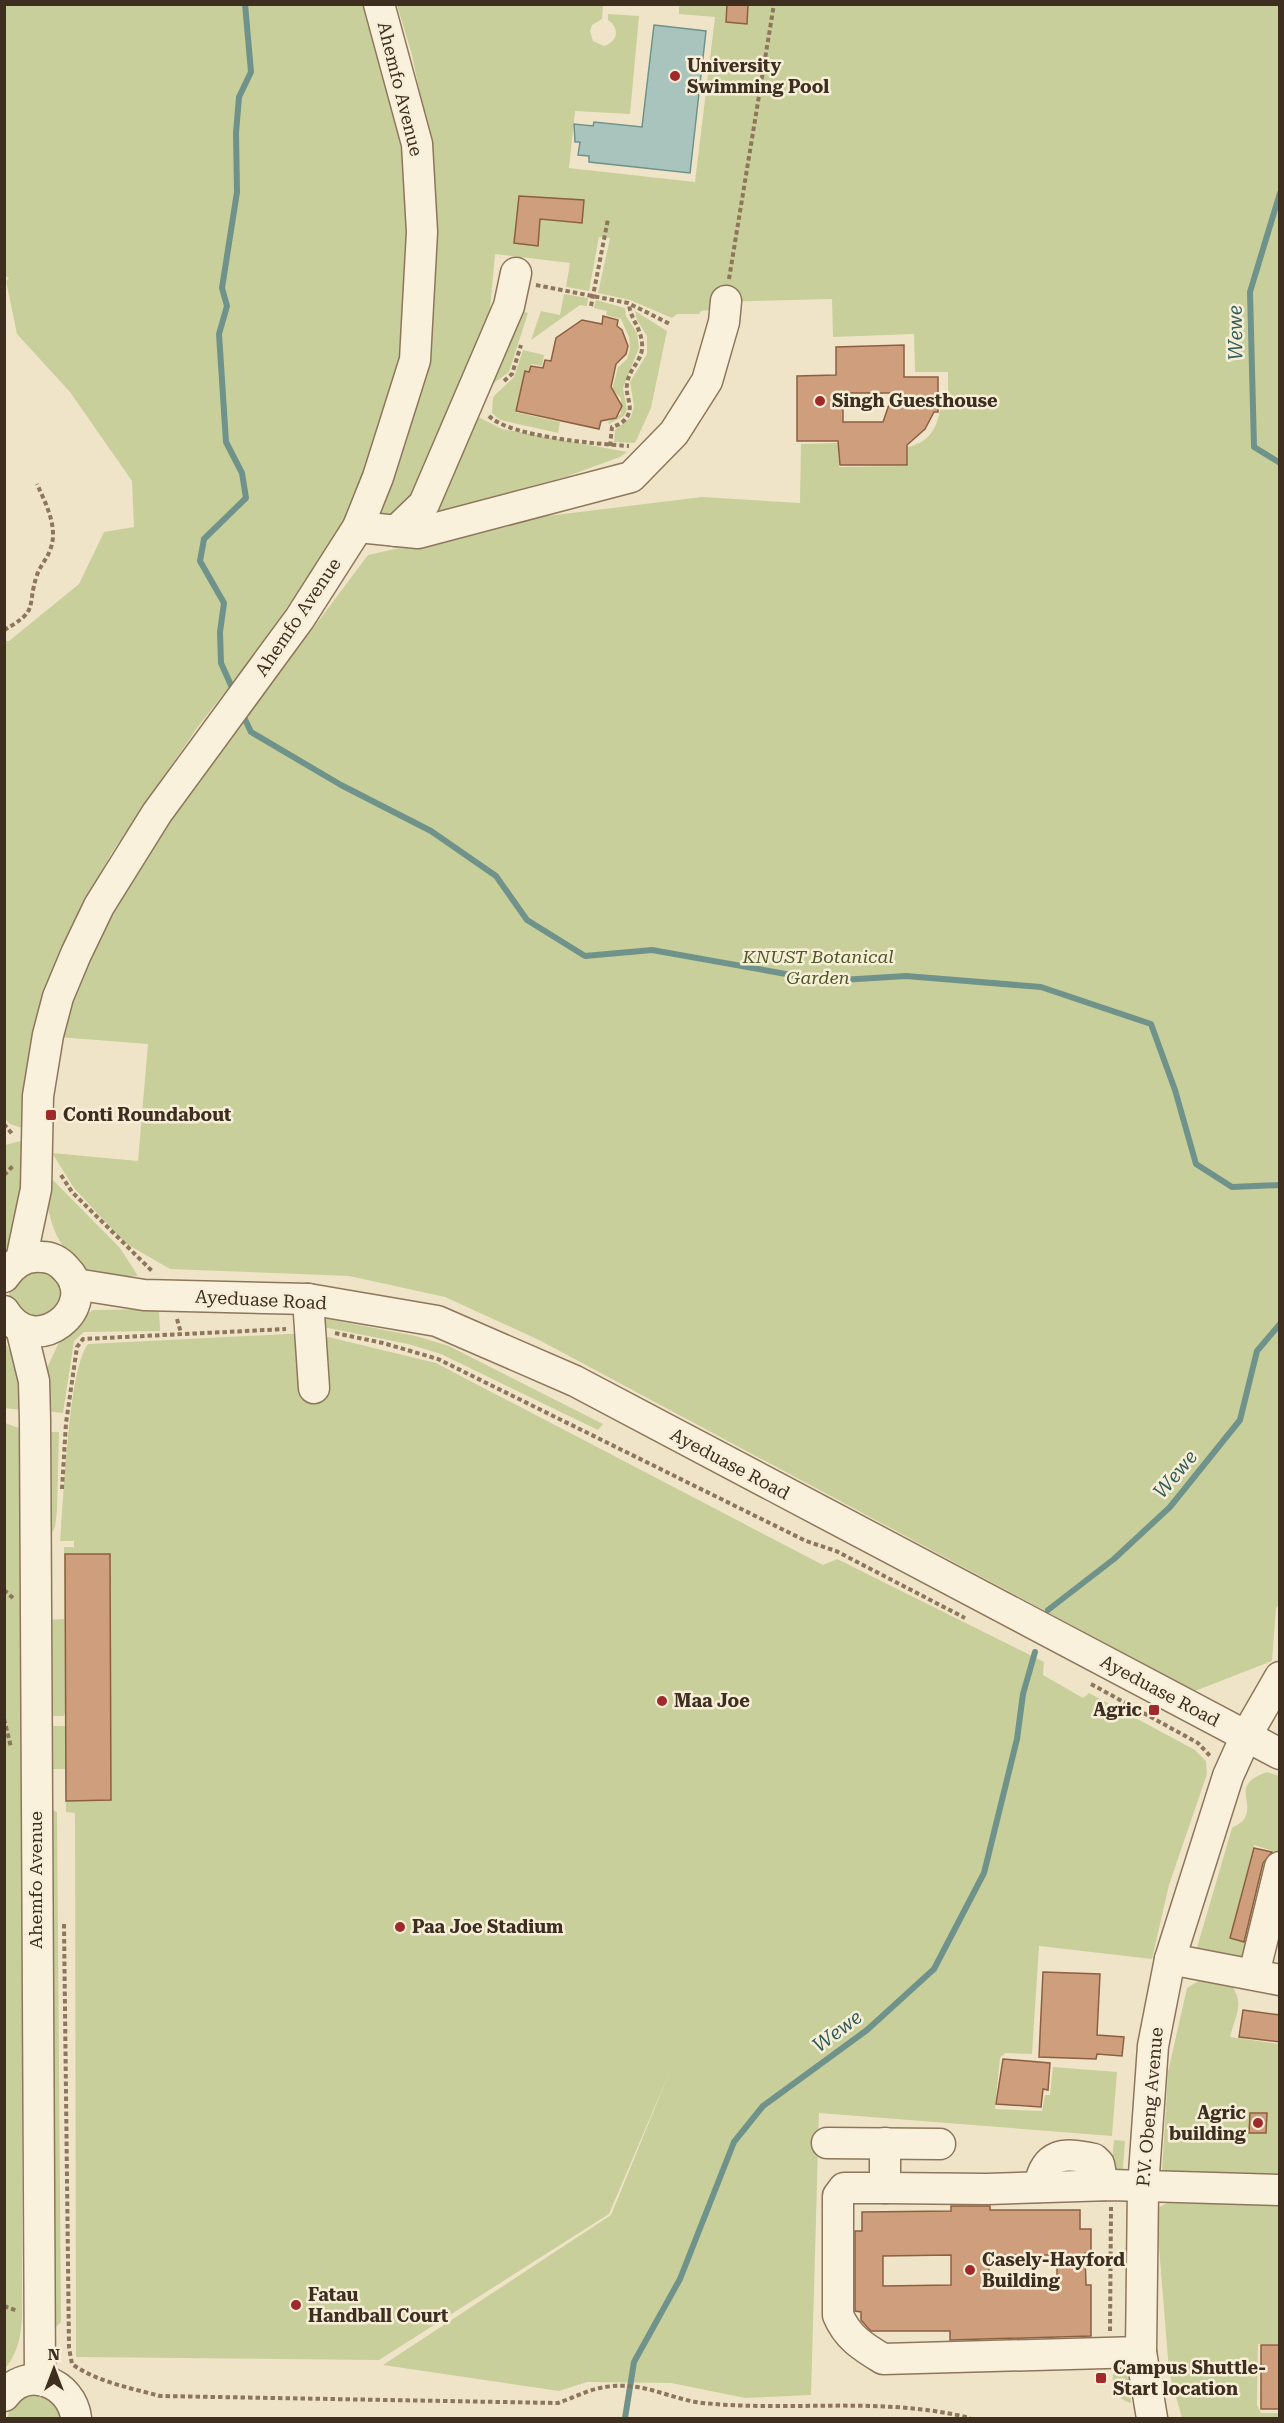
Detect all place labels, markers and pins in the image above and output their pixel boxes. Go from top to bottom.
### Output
place label: University Swimming Pool [687,55,829,97]
marker: University Swimming Pool [668,69,682,83]
place label: Singh Guesthouse [832,390,998,411]
marker: Singh Guesthouse [813,394,827,408]
place label: Conti Roundabout [63,1104,231,1125]
marker: Conti Roundabout [44,1108,58,1122]
place label: Maa Joe [674,1690,750,1711]
marker: Maa Joe [655,1694,669,1708]
place label: Agric [1093,1699,1142,1720]
marker: Agric [1147,1703,1161,1717]
place label: Paa Joe Stadium [412,1916,564,1937]
marker: Paa Joe Stadium [393,1920,407,1934]
place label: Agric building [1169,2102,1247,2144]
marker: Agric building [1251,2116,1265,2130]
place label: Casely-Hayford Building [982,2249,1125,2291]
marker: Casely-Hayford Building [963,2263,977,2277]
place label: Fatau Handball Court [308,2284,448,2326]
marker: Fatau Handball Court [289,2298,303,2312]
place label: Campus Shuttle- Start location [1113,2357,1266,2399]
marker: Campus Shuttle- Start location [1094,2371,1108,2385]

